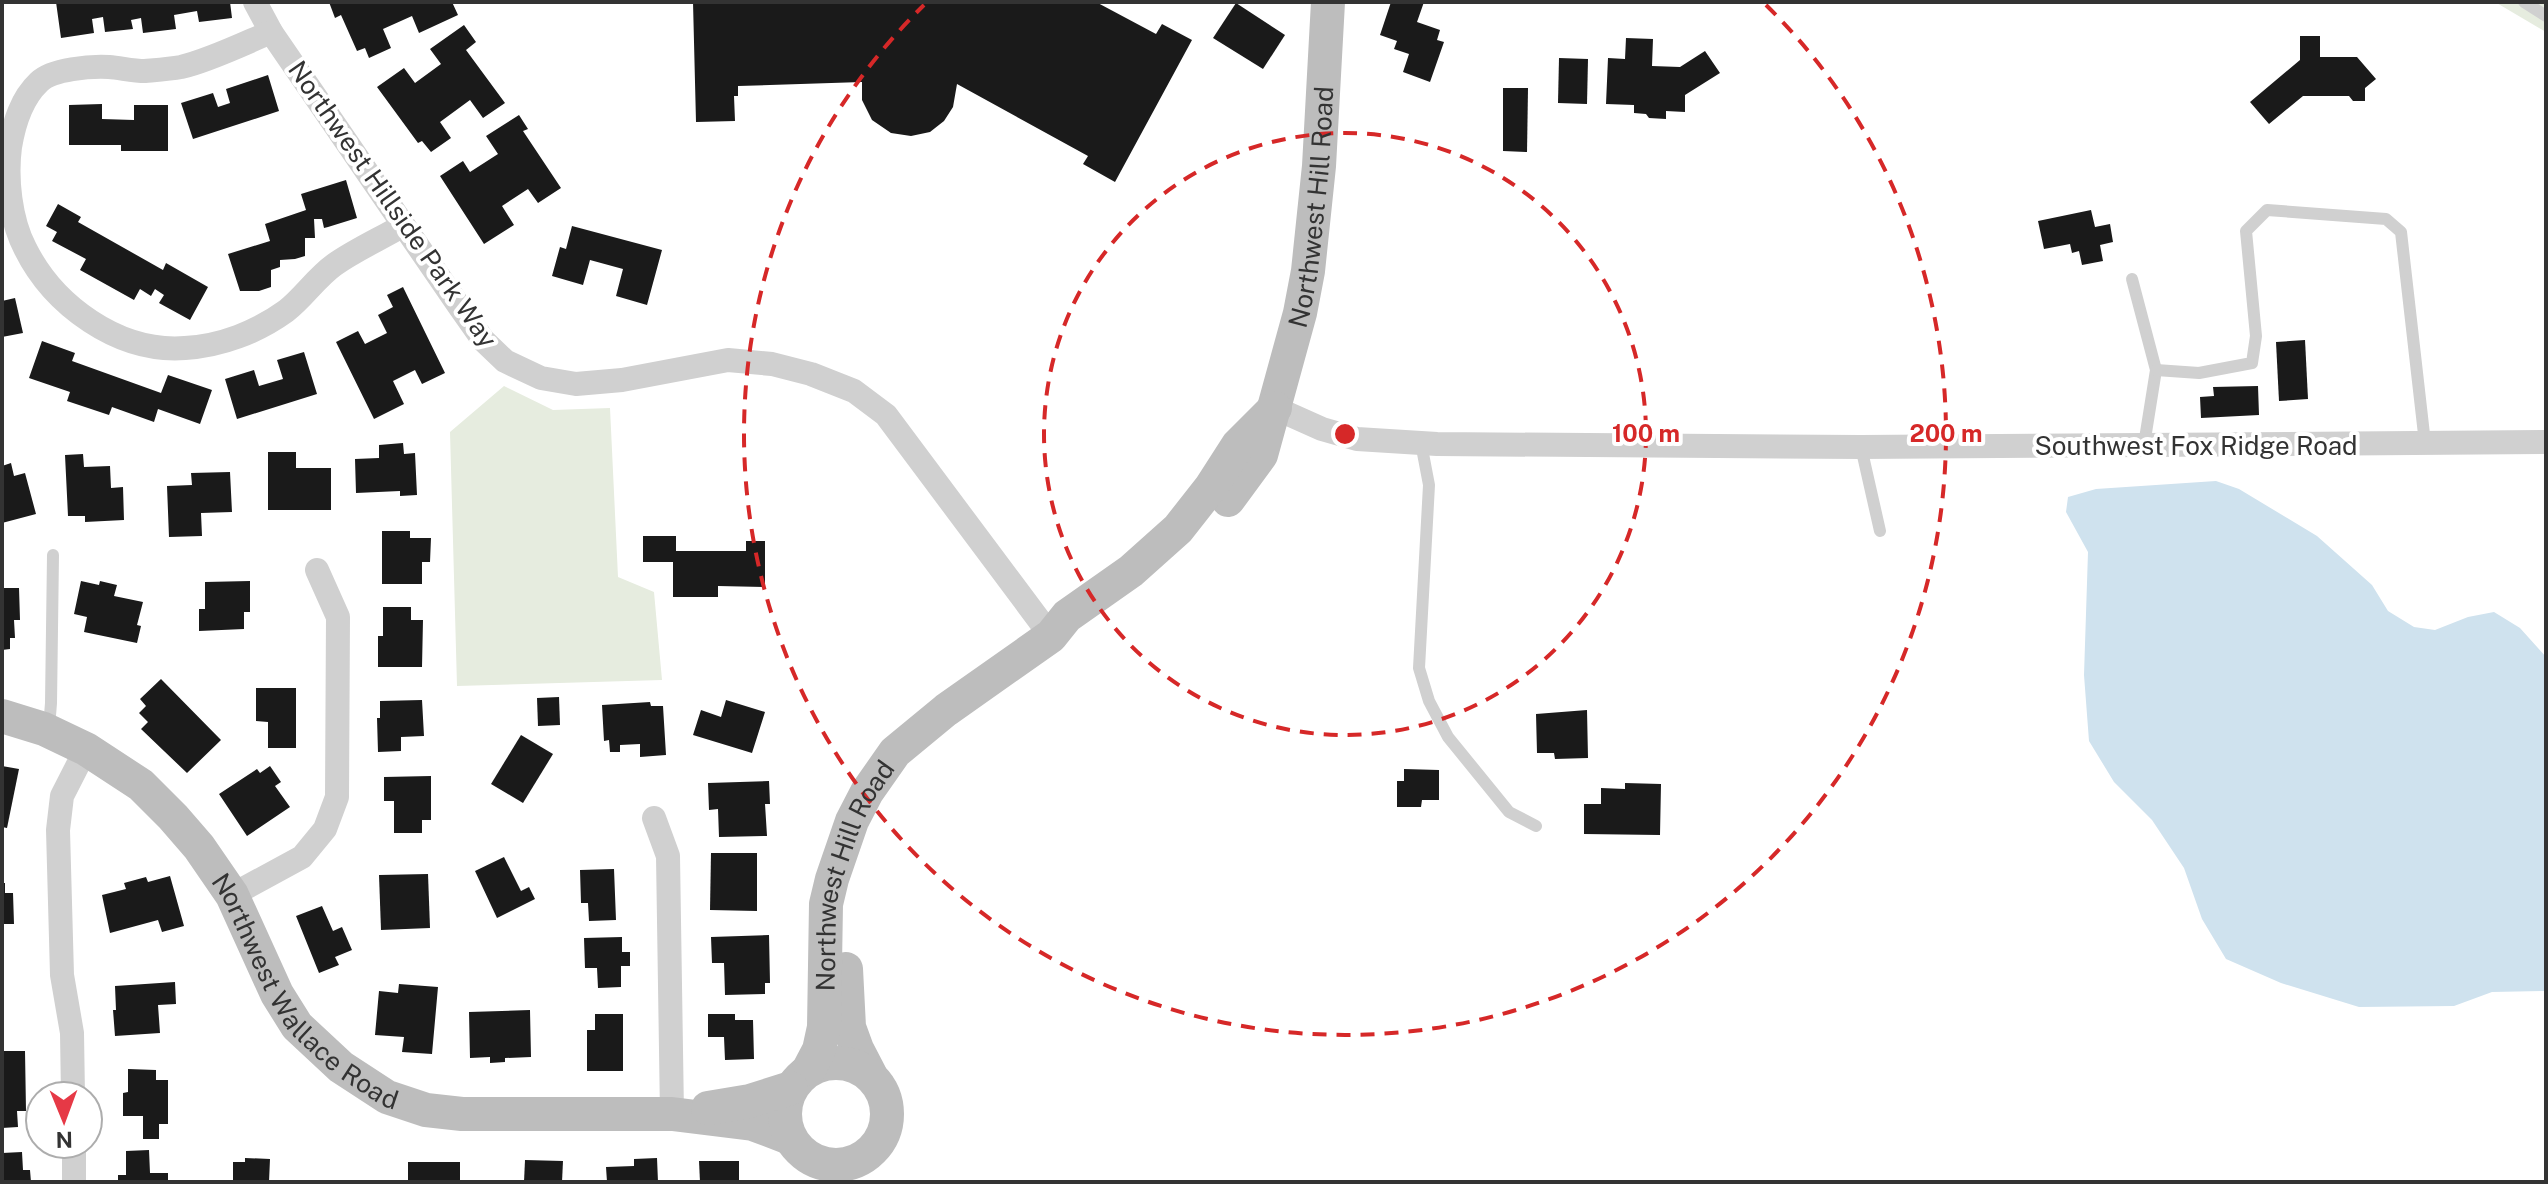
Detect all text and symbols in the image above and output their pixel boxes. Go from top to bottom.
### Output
street label: Northwest Hillside Park Way [282,55,504,353]
street label: Northwest Hill Road [1281,85,1339,331]
text: 100 m [1612,419,1680,447]
text: 200 m [1909,419,1983,447]
centre of rings [1331,420,1359,448]
street label: Southwest Fox Ridge Road [2034,430,2358,461]
street label: Northwest Hill Road [809,754,900,992]
street label: Northwest Wallace Road [206,867,403,1115]
north arrow [24,1080,104,1160]
text: N [56,1127,73,1153]

